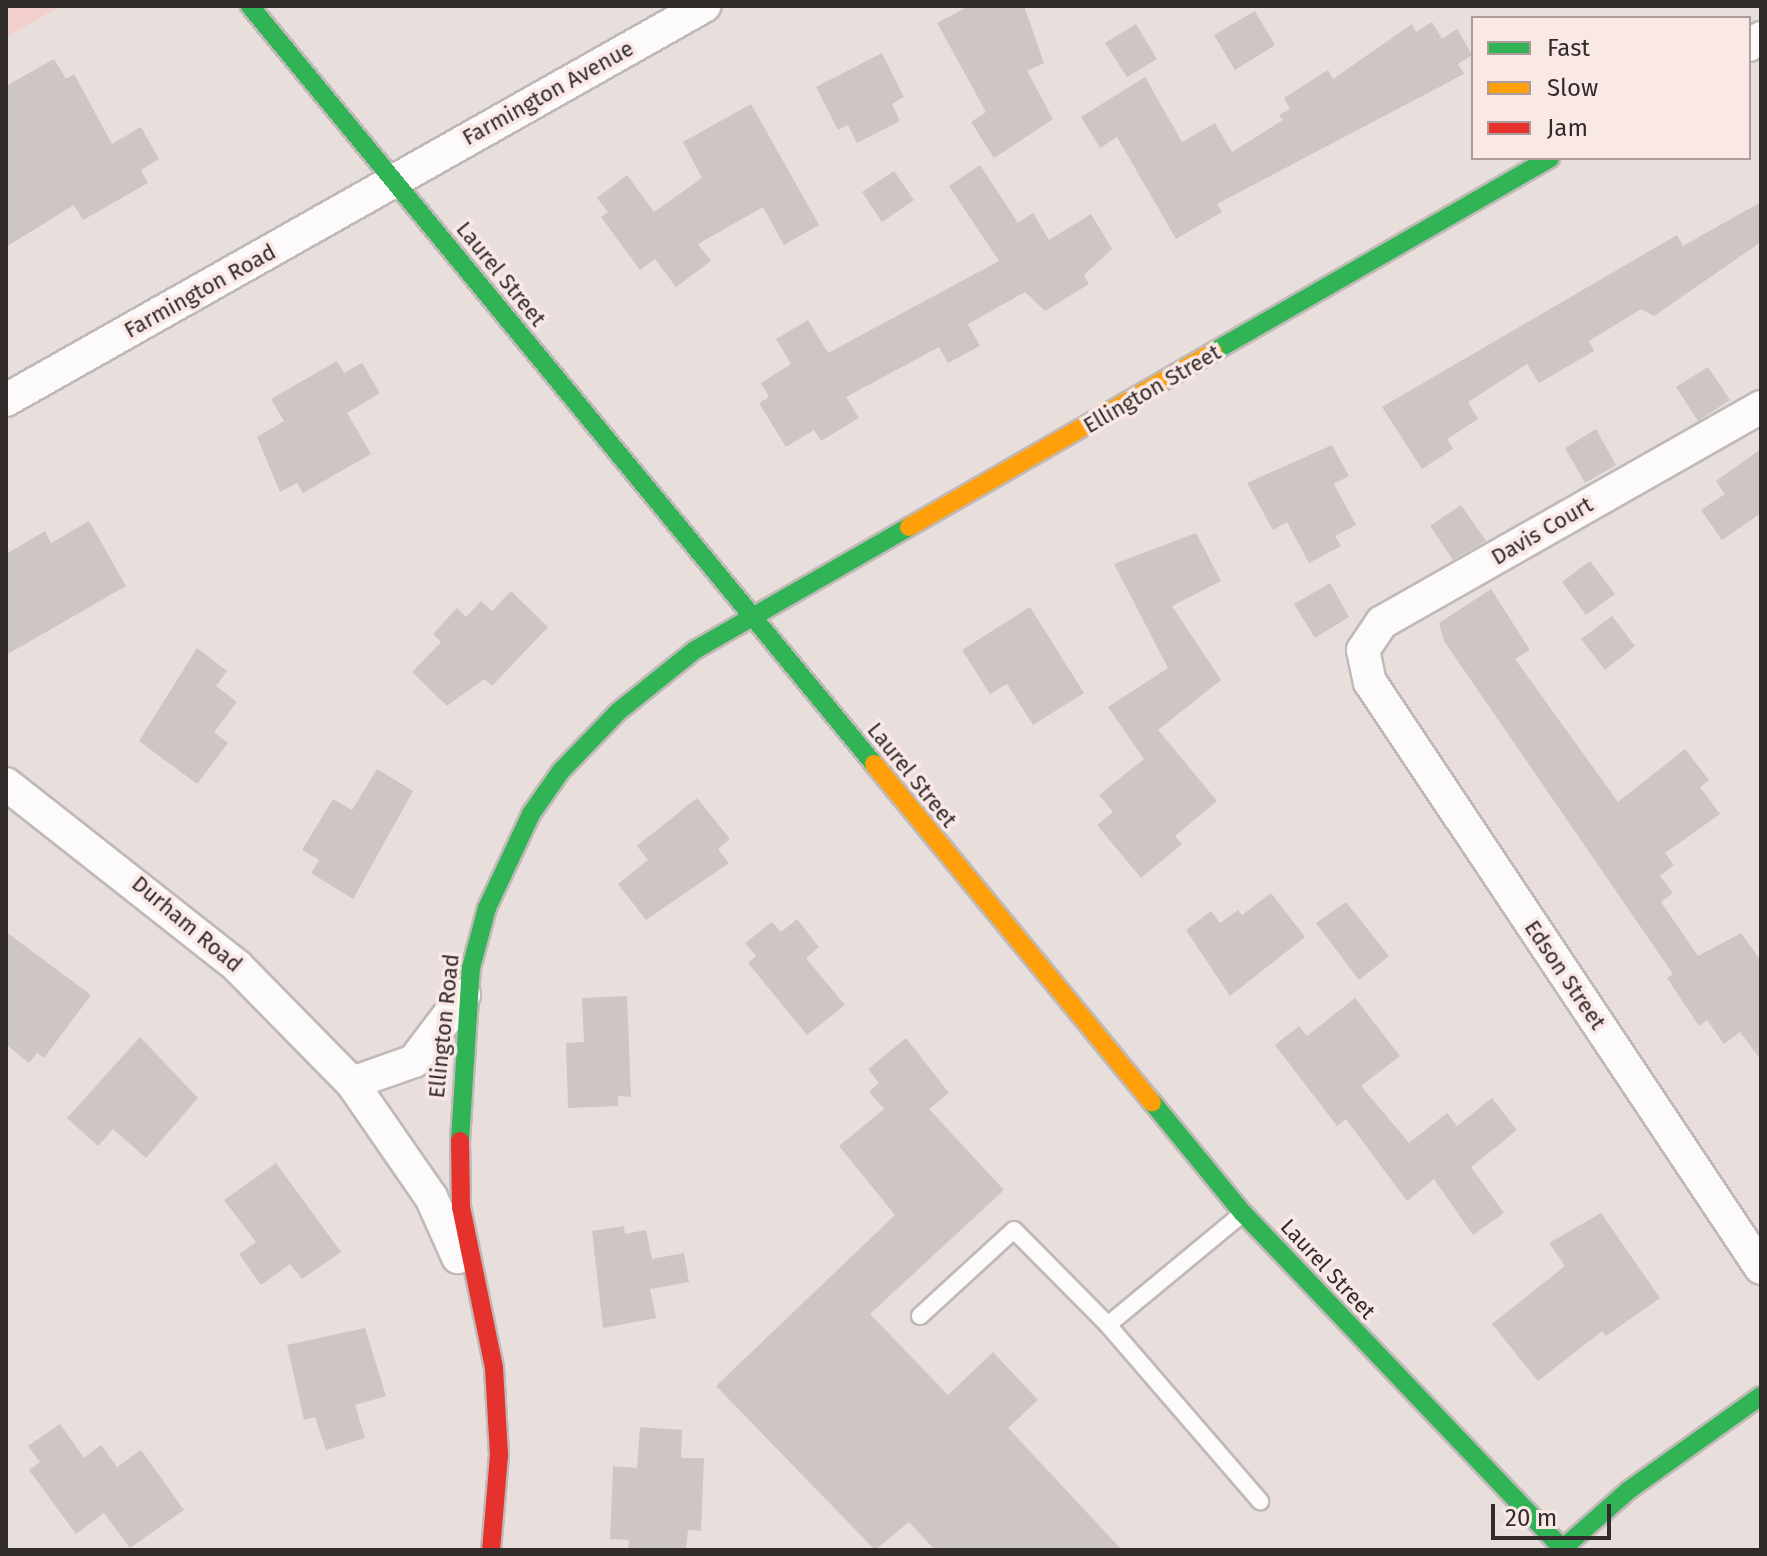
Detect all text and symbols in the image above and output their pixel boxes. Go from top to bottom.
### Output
legend [1471,16,1751,160]
text: Fast [1547,34,1590,62]
street label: Farmington Avenue [458,35,638,151]
text: Slow [1547,74,1598,102]
text: Jam [1547,114,1588,142]
street label: Laurel Street [451,216,551,332]
street label: Farmington Road [120,238,280,344]
street label: Ellington Street [1079,339,1225,439]
street label: Davis Court [1487,491,1597,571]
street label: Laurel Street [862,717,962,833]
street label: Durham Road [127,870,247,978]
street label: Edson Street [1519,915,1611,1035]
street label: Ellington Road [423,953,465,1099]
street label: Laurel Street [1275,1213,1381,1325]
scale bar [1495,1488,1615,1538]
text: 20 m [1505,1504,1557,1532]

